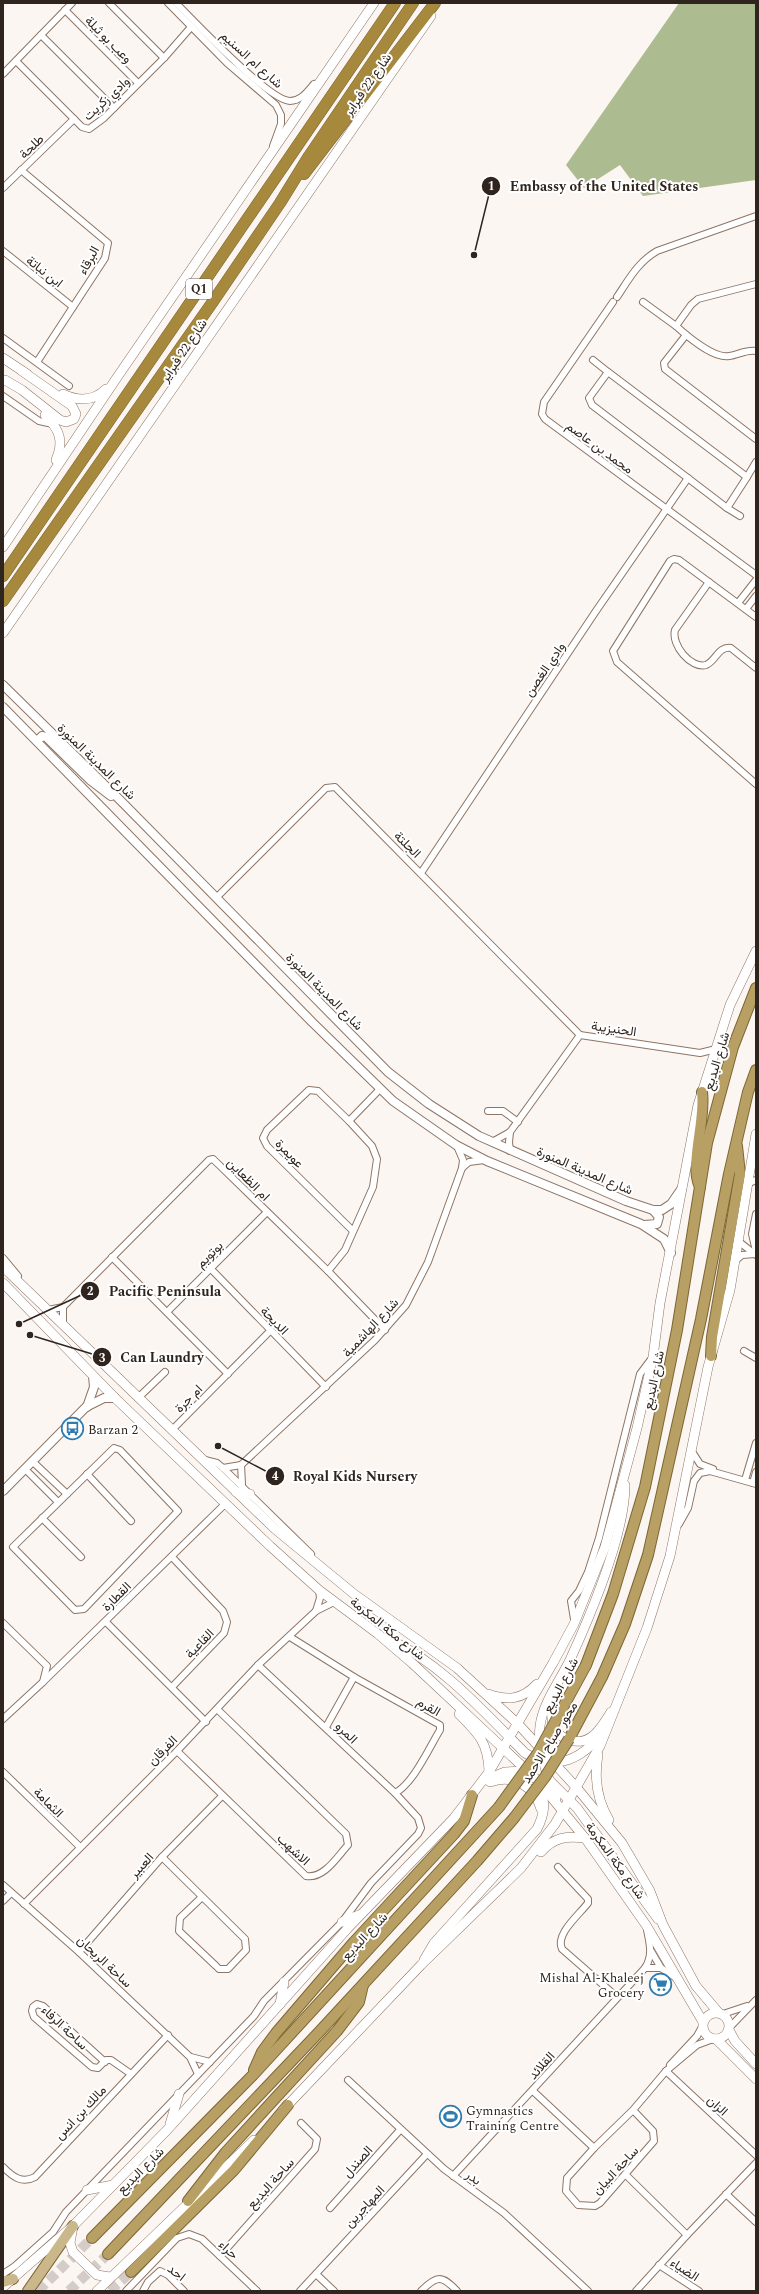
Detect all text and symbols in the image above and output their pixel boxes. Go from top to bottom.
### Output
street label: وعب بو ثيلة [80,11,137,68]
street label: شارع ام السنيم [215,26,287,93]
street label: شارع 22 فبراير [338,49,397,121]
street label: وادي زكريت [79,72,135,126]
street label: طلحة [15,130,49,164]
callout: Embassy of the United States [481,173,706,199]
text: Embassy of the United States [510,176,698,197]
text: 1 [488,177,494,196]
street label: البرقاء [73,243,105,278]
street label: ابن نباتة [22,251,67,293]
road number: Q1 [186,279,212,299]
street label: شارع 22 فبراير [155,315,212,387]
street label: محمد بن عاصم [562,416,637,479]
street label: وادي الغصن [519,638,571,701]
street label: شارع المدينة المنورة [52,719,140,805]
street label: الجلتة [389,827,425,863]
street label: شارع المدينة المنورة [281,948,368,1035]
street label: الحنيزيبة [590,1016,638,1042]
street label: شارع البديع [699,1030,735,1093]
street label: عويمرة [270,1134,308,1173]
street label: شارع المدينة المنورة [533,1142,636,1200]
street label: ام الظعاين [222,1153,275,1206]
street label: بوتويم [191,1236,228,1273]
callout: Pacific Peninsula [80,1278,229,1304]
text: Pacific Peninsula [109,1281,222,1302]
text: 2 [87,1282,94,1301]
street label: شارع الهاشمية [338,1293,404,1362]
street label: الديحة [256,1302,293,1340]
callout: Can Laundry [92,1344,211,1370]
text: Can Laundry [120,1347,205,1368]
text: 3 [99,1349,106,1368]
street label: شارع البديع [638,1349,670,1412]
street label: ام جرة [170,1380,207,1417]
bus stop icon: Barzan 2 [59,1416,85,1442]
place label: Barzan 2 [88,1420,138,1440]
callout: Royal Kids Nursery [265,1463,426,1489]
text: Royal Kids Nursery [293,1466,419,1487]
text: 4 [272,1467,279,1486]
street label: القطارة [97,1577,136,1616]
street label: شارع مكة المكرمة [346,1592,429,1665]
street label: القاعية [180,1624,219,1663]
street label: شارع البديع [538,1654,584,1717]
street label: القرم [413,1692,444,1722]
street label: محور صباح الاحمد [517,1698,583,1787]
street label: المرو [330,1717,362,1749]
street label: الفرقان [143,1731,182,1770]
street label: الثمامة [29,1783,68,1822]
street label: شارع مكة المكرمة [580,1818,650,1903]
street label: الاشهب [272,1829,314,1870]
street label: العبير [124,1848,159,1884]
street label: شارع البديع [337,1908,393,1965]
street label: ساحة الريحان [72,1931,136,1993]
place label: Mishal Al-Khaleej Grocery [539,1968,645,2003]
supermarket icon: Mishal Al-Khaleej Grocery [647,1971,673,1997]
street label: ساحة الرفاء [36,2001,92,2055]
street label: القلائد [524,2047,560,2084]
street label: مالك بن انس [50,2081,111,2145]
street label: الزان [702,2091,732,2121]
place label: Gymnastics Training Centre [466,2101,559,2136]
sports icon: Gymnastics Training Centre [438,2104,464,2130]
street label: الصندل [338,2141,378,2182]
street label: شارع البديع [112,2142,169,2199]
street label: ساحة البيان [588,2142,644,2200]
street label: ساحة البديع [242,2154,299,2214]
street label: بدر [461,2165,486,2190]
street label: المهاجرين [340,2181,390,2232]
street label: حراء [214,2235,243,2264]
street label: الضياء [666,2253,703,2287]
street label: احد [163,2259,190,2286]

